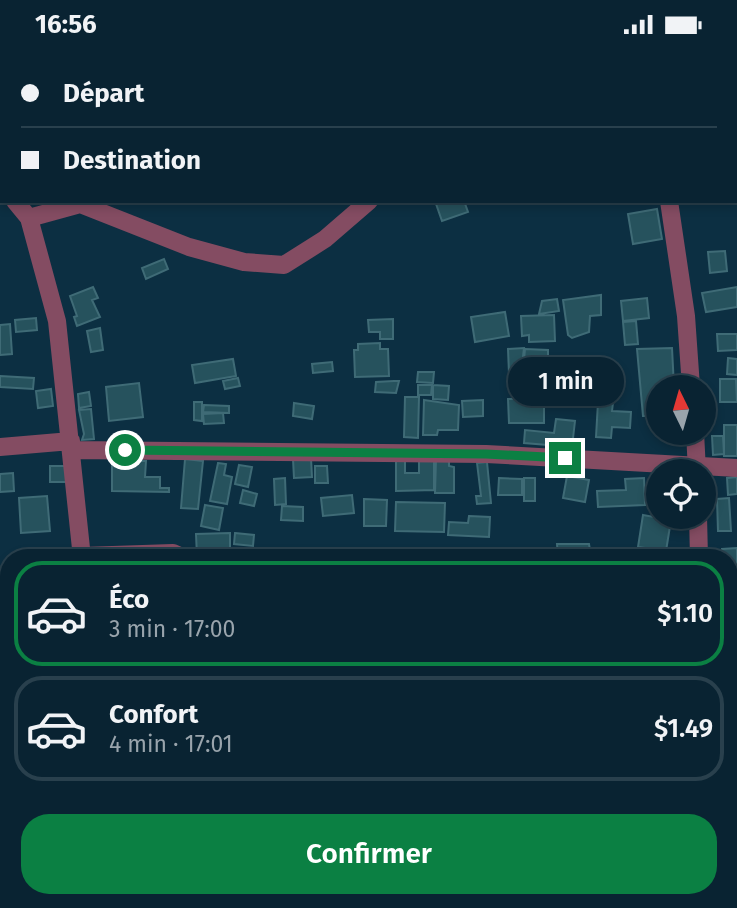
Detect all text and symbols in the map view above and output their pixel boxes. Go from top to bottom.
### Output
text: 16:56 [35,9,97,40]
text: Départ [63,78,144,109]
text: Destination [63,145,201,176]
callout: 1 min [507,357,623,405]
text: 1 min [538,367,594,395]
north arrow [646,375,716,445]
map controls [646,375,716,529]
route start [109,434,141,466]
route end [549,442,581,474]
button: locate [646,459,716,529]
icon: car [25,582,88,645]
text: Éco [109,584,149,615]
text: $1.10 [657,598,713,629]
text: 3 min · 17:00 [109,615,235,643]
icon: car [25,697,88,760]
text: Confort [109,699,198,730]
text: $1.49 [654,713,713,744]
text: 4 min · 17:01 [109,730,233,758]
button: Confirmer [21,814,717,894]

